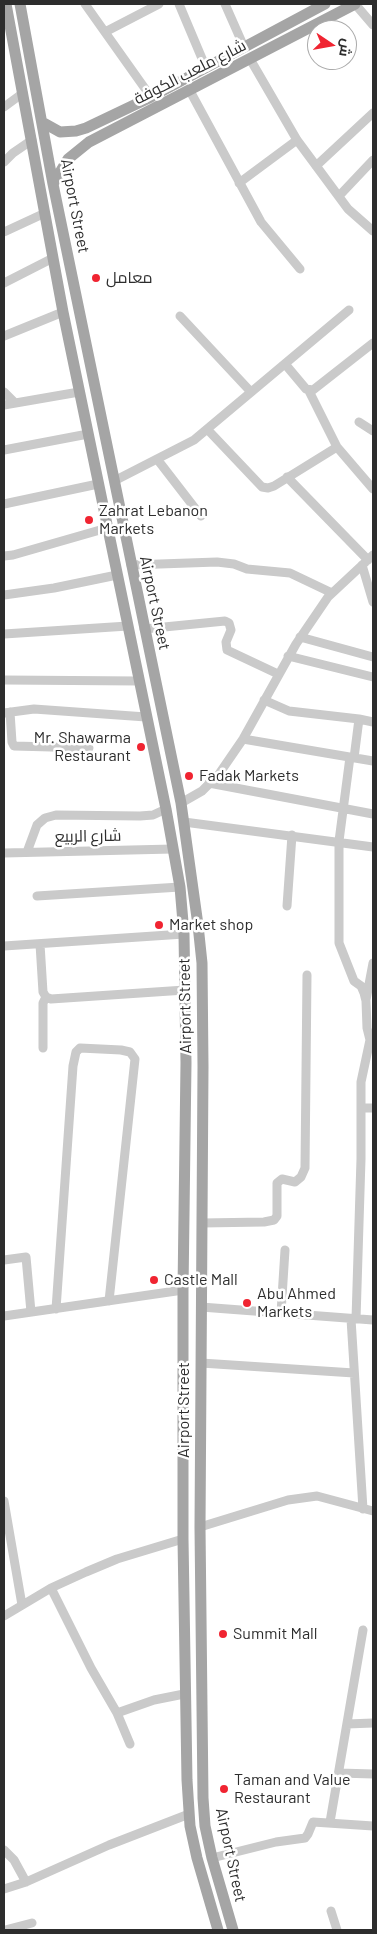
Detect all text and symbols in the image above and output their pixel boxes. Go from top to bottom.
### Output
north arrow [307,20,357,70]
street label: شارع ملعب الكوفة [131,35,249,109]
text: ش [336,37,356,59]
street label: Airport Street [56,157,94,255]
place label: معامل [106,268,153,288]
marker: معامل [90,272,102,284]
place label: Zahrat Lebanon Markets [99,501,208,539]
marker: Zahrat Lebanon Markets [83,514,95,526]
street label: Airport Street [136,554,174,652]
place label: Mr. Shawarma Restaurant [34,728,131,766]
marker: Mr. Shawarma Restaurant [135,741,147,753]
place label: Fadak Markets [199,766,299,786]
marker: Fadak Markets [183,770,195,782]
street label: شارع الربيع [54,826,122,846]
place label: Market shop [169,915,253,935]
marker: Market shop [153,919,165,931]
street label: Airport Street [175,958,195,1054]
place label: Castle Mall [164,1270,238,1290]
marker: Castle Mall [148,1274,160,1286]
place label: Abu Ahmed Markets [257,1284,336,1322]
marker: Abu Ahmed Markets [241,1297,253,1309]
street label: Airport Street [174,1362,194,1458]
place label: Summit Mall [233,1624,317,1644]
marker: Summit Mall [217,1628,229,1640]
place label: Taman and Value Restaurant [234,1770,351,1808]
marker: Taman and Value Restaurant [218,1783,230,1795]
street label: Airport Street [212,1806,250,1904]

